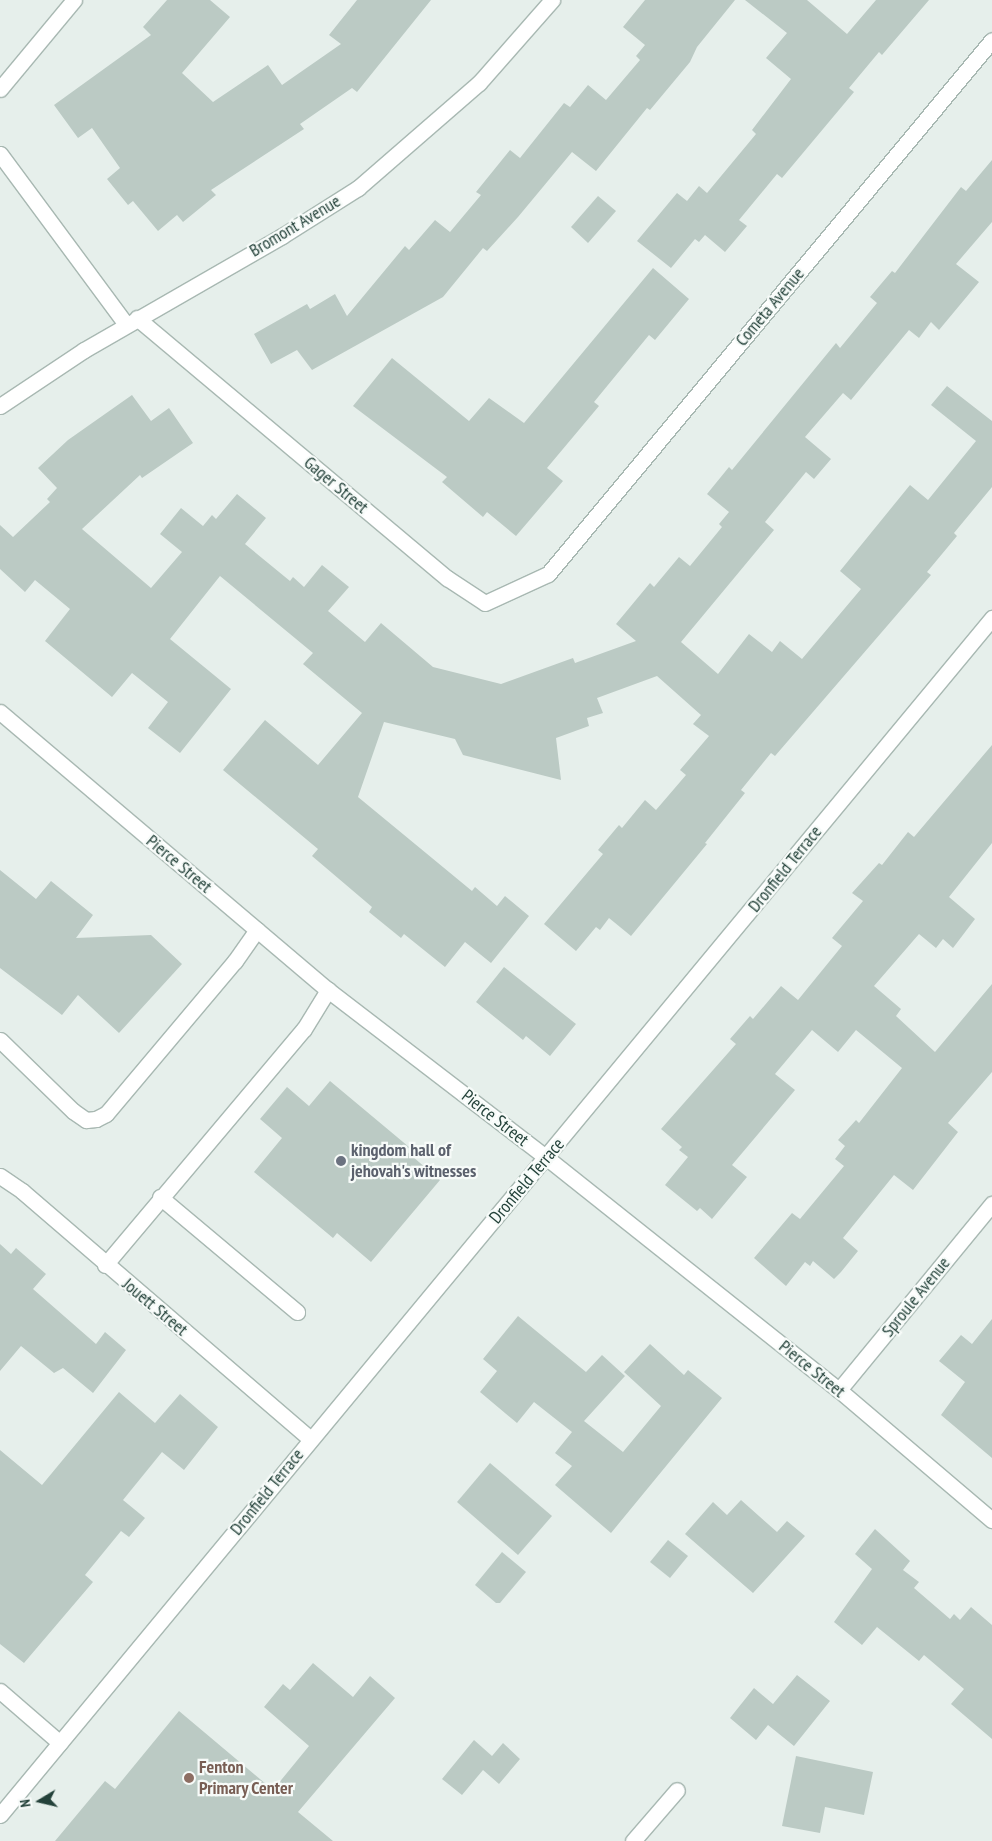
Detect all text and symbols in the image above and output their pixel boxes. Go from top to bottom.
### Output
street label: Bromont Avenue [245,190,345,262]
street label: Cometa Avenue [731,263,809,351]
street label: Gager Street [299,452,373,518]
street label: Dronfield Terrace [743,821,827,917]
street label: Pierce Street [142,830,216,898]
street label: Pierce Street [457,1085,533,1151]
street label: Dronfield Terrace [485,1134,569,1228]
place label: kingdom hall of jehovah's witnesses [351,1140,477,1182]
marker: kingdom hall of jehovah's witnesses [335,1155,347,1167]
street label: Sproule Avenue [877,1253,955,1341]
street label: Jouett Street [118,1274,192,1340]
street label: Pierce Street [775,1336,849,1402]
street label: Dronfield Terrace [225,1444,309,1540]
place label: Fenton Primary Center [199,1757,294,1800]
marker: Fenton Primary Center [183,1772,195,1784]
north arrow [15,1776,65,1826]
text: N [16,1798,35,1808]

